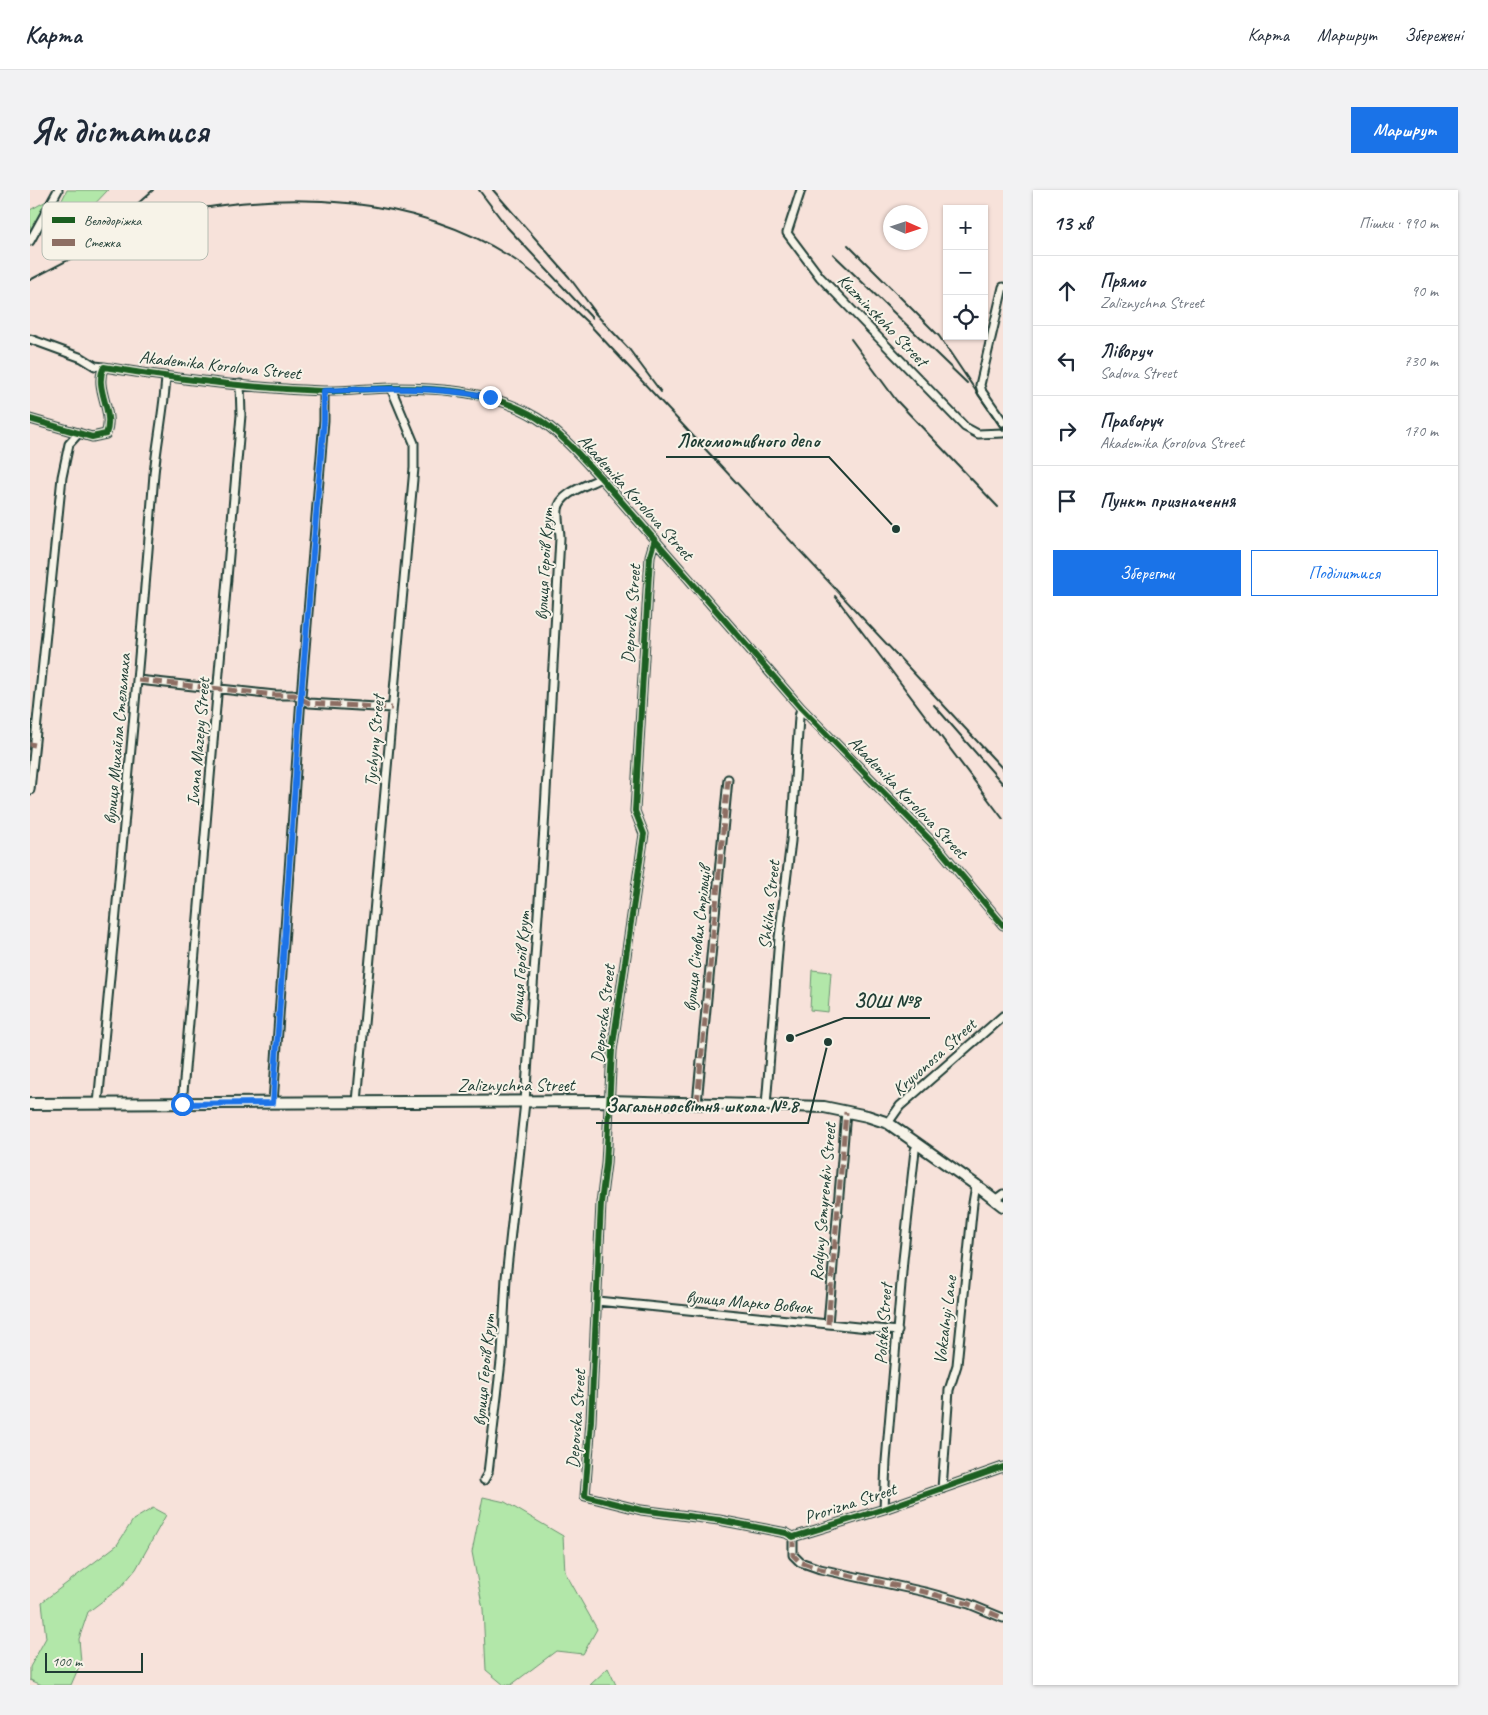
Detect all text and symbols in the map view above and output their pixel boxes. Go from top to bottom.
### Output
text: Карта [25,20,82,50]
text: Карта [1248,24,1289,46]
text: Маршрут [1317,24,1376,46]
text: Збережені [1404,24,1463,46]
button: Маршрут [1351,107,1458,153]
text: Як дістатися [30,108,208,153]
legend [42,202,208,260]
north arrow [883,205,928,250]
map controls [943,205,988,340]
button: + [943,205,988,250]
text: 13 хв [1053,210,1091,236]
text: Велодоріжка [84,212,142,229]
text: Пішки · 990 m [1359,213,1438,233]
text: Стежка [84,234,122,251]
button: − [943,250,988,295]
street label: Kuzminskoho Street [833,269,935,373]
text: Прямо [1100,269,1145,293]
icon: ahead [1053,277,1081,305]
text: 90 m [1411,281,1438,301]
text: Zaliznychna Street [1100,293,1204,313]
button: locate [943,295,988,340]
text: Ліворуч [1100,339,1152,363]
street label: Akademika Korolova Street [138,346,304,385]
icon: left [1053,347,1081,375]
text: 730 m [1404,351,1438,371]
text: Sadova Street [1100,363,1177,383]
route end [479,386,502,409]
text: Праворуч [1100,409,1162,433]
icon: right [1053,417,1081,445]
text: 170 m [1404,421,1438,441]
callout: Локомотивного депо [666,423,829,457]
street label: Akademika Korolova Street [574,429,700,566]
text: Локомотивного депо [677,429,822,453]
text: Akademika Korolova Street [1100,433,1244,453]
icon: arrive [1053,487,1081,515]
text: Пункт призначення [1100,489,1235,513]
street label: вулиця Героїв Крут [530,506,558,621]
button: Зберегти [1053,550,1241,596]
button: Поділитися [1251,550,1438,596]
street label: Depovska Street [617,562,646,664]
street label: вулиця Михайла Стельмаха [99,652,136,825]
street label: Ivana Mazepy Street [181,675,215,807]
street label: Tychyny Street [359,691,389,788]
street label: Akademika Korolova Street [844,731,974,864]
street label: Shkilna Street [753,858,785,950]
street label: вулиця Січових Стрільців [678,861,716,1013]
street label: вулиця Героїв Крут [505,909,535,1024]
street label: Depovska Street [586,962,620,1064]
callout: ЗОШ №8 [844,984,930,1018]
text: ЗОШ №8 [854,989,922,1013]
street label: Kryvonosa Street [888,1012,982,1100]
street label: Zaliznychna Street [458,1074,576,1096]
callout: Загальноосвітня школа № 8 [596,1089,808,1123]
route start [171,1093,194,1116]
text: Загальноосвітня школа № 8 [606,1094,800,1118]
street label: Rodyny Semyrenkiv Street [805,1120,841,1282]
street label: Vokzalnyi Lane [929,1274,961,1365]
street label: Polska Street [869,1280,897,1365]
street label: вулиця Марко Вовчок [685,1286,814,1319]
street label: вулиця Героїв Крут [468,1312,500,1427]
street label: Depovska Street [562,1367,591,1469]
street label: Prorizna Street [801,1477,901,1528]
scale bar [45,1650,142,1673]
text: 100 m [52,1653,82,1670]

